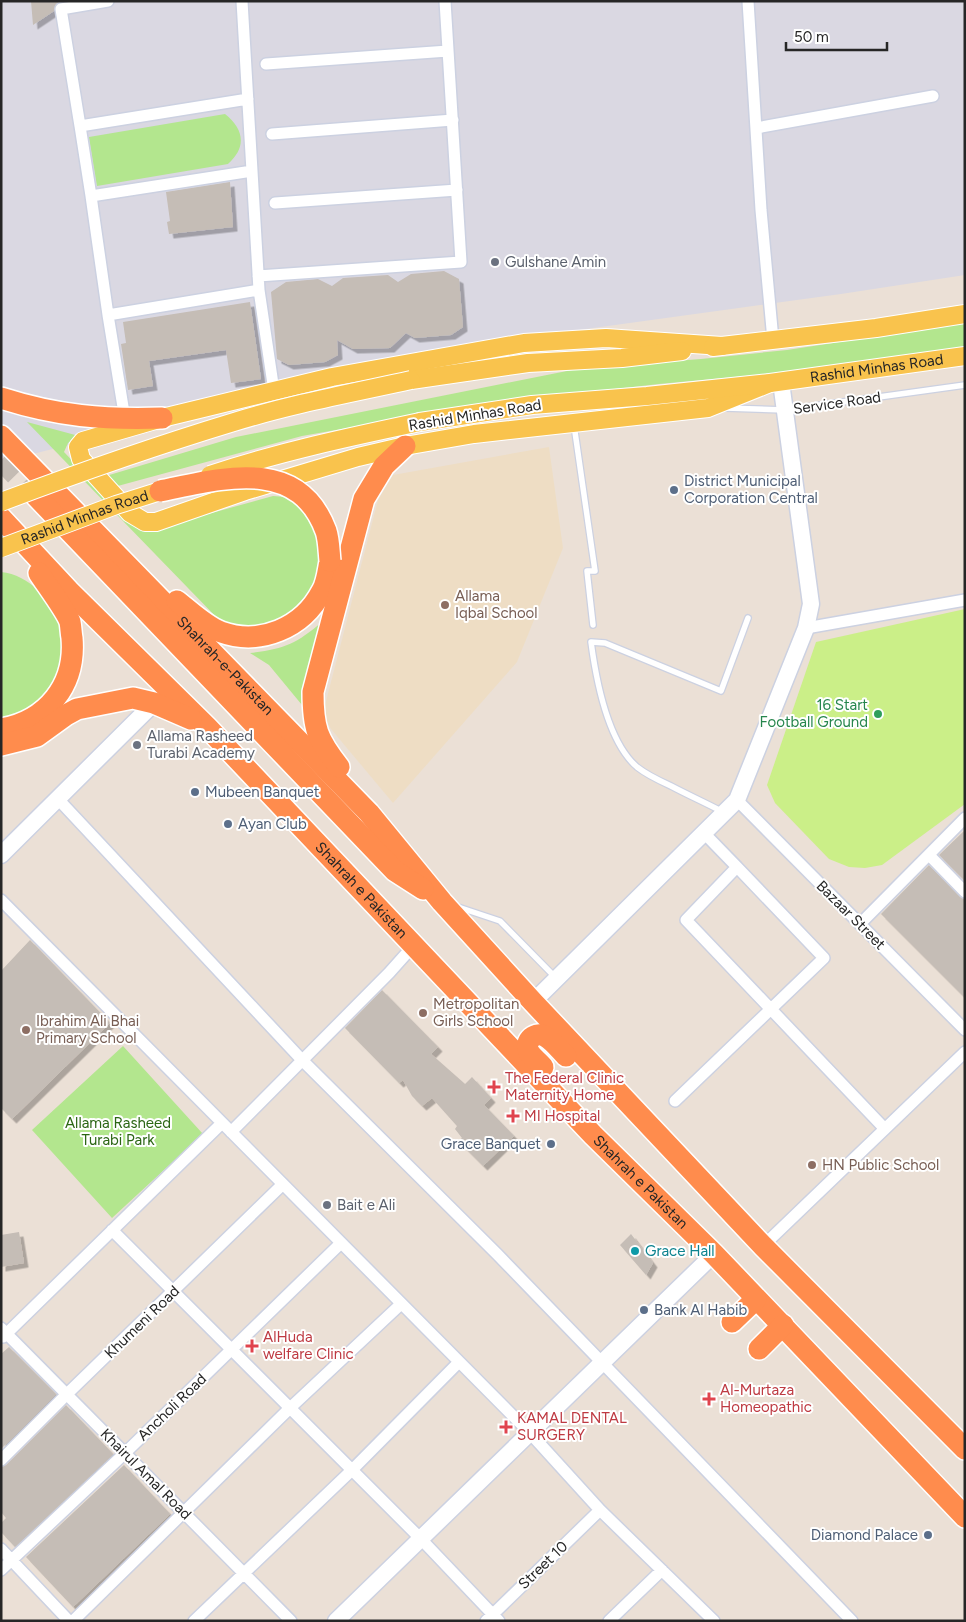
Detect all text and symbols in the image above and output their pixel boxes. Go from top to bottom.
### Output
scale bar [786,20,887,52]
text: 50 m [794,28,829,46]
place label: Gulshane Amin [505,253,606,271]
marker: Gulshane Amin [489,256,501,268]
street label: Rashid Minhas Road [809,350,944,386]
street label: Service Road [792,388,882,418]
street label: Rashid Minhas Road [407,396,543,434]
place label: District Municipal Corporation Central [684,472,818,507]
marker: District Municipal Corporation Central [668,484,680,496]
street label: Rashid Minhas Road [18,486,151,549]
place label: Allama Iqbal School [455,587,538,622]
marker: Allama Iqbal School [439,599,451,611]
street label: Shahrah-e-Pakistan [173,613,277,719]
place label: 16 Start Football Ground [759,696,868,731]
marker: 16 Start Football Ground [872,708,884,720]
place label: Allama Rasheed Turabi Academy [147,727,255,762]
marker: Allama Rasheed Turabi Academy [131,739,143,751]
place label: Mubeen Banquet [205,783,320,801]
marker: Mubeen Banquet [189,786,201,798]
place label: Ayan Club [238,815,307,833]
marker: Ayan Club [222,818,234,830]
street label: Shahrah e Pakistan [311,838,411,942]
street label: Bazaar Street [813,877,890,954]
place label: Metropolitan Girls School [433,995,519,1030]
marker: Metropolitan Girls School [417,1007,429,1019]
place label: Ibrahim Ali Bhai Primary School [36,1012,139,1047]
marker: Ibrahim Ali Bhai Primary School [20,1024,32,1036]
place label: The Federal Clinic Maternity Home [505,1069,624,1104]
marker: The Federal Clinic Maternity Home [487,1080,501,1094]
place label: MI Hospital [524,1107,600,1125]
marker: MI Hospital [506,1109,520,1123]
park label: Allama Rasheed Turabi Park [65,1114,171,1149]
street label: Shahrah e Pakistan [589,1131,692,1232]
place label: Grace Banquet [441,1135,541,1153]
marker: Grace Banquet [545,1138,557,1150]
place label: HN Public School [822,1156,939,1174]
marker: HN Public School [806,1159,818,1171]
place label: Bait e Ali [337,1196,396,1214]
marker: Bait e Ali [321,1199,333,1211]
place label: Grace Hall [645,1242,715,1260]
marker: Grace Hall [629,1245,641,1257]
street label: Khumeni Road [101,1282,183,1362]
place label: Bank Al Habib [654,1301,748,1319]
marker: Bank Al Habib [638,1304,650,1316]
place label: AlHuda welfare Clinic [263,1328,354,1363]
marker: AlHuda welfare Clinic [245,1339,259,1353]
street label: Ancholi Road [134,1370,210,1444]
place label: Al-Murtaza Homeopathic [720,1381,812,1416]
marker: Al-Murtaza Homeopathic [702,1392,716,1406]
place label: KAMAL DENTAL SURGERY [517,1409,627,1444]
marker: KAMAL DENTAL SURGERY [499,1420,513,1434]
street label: Khairul Amal Road [97,1425,195,1523]
place label: Diamond Palace [811,1526,918,1544]
marker: Diamond Palace [922,1529,934,1541]
street label: Street 10 [515,1537,571,1593]

